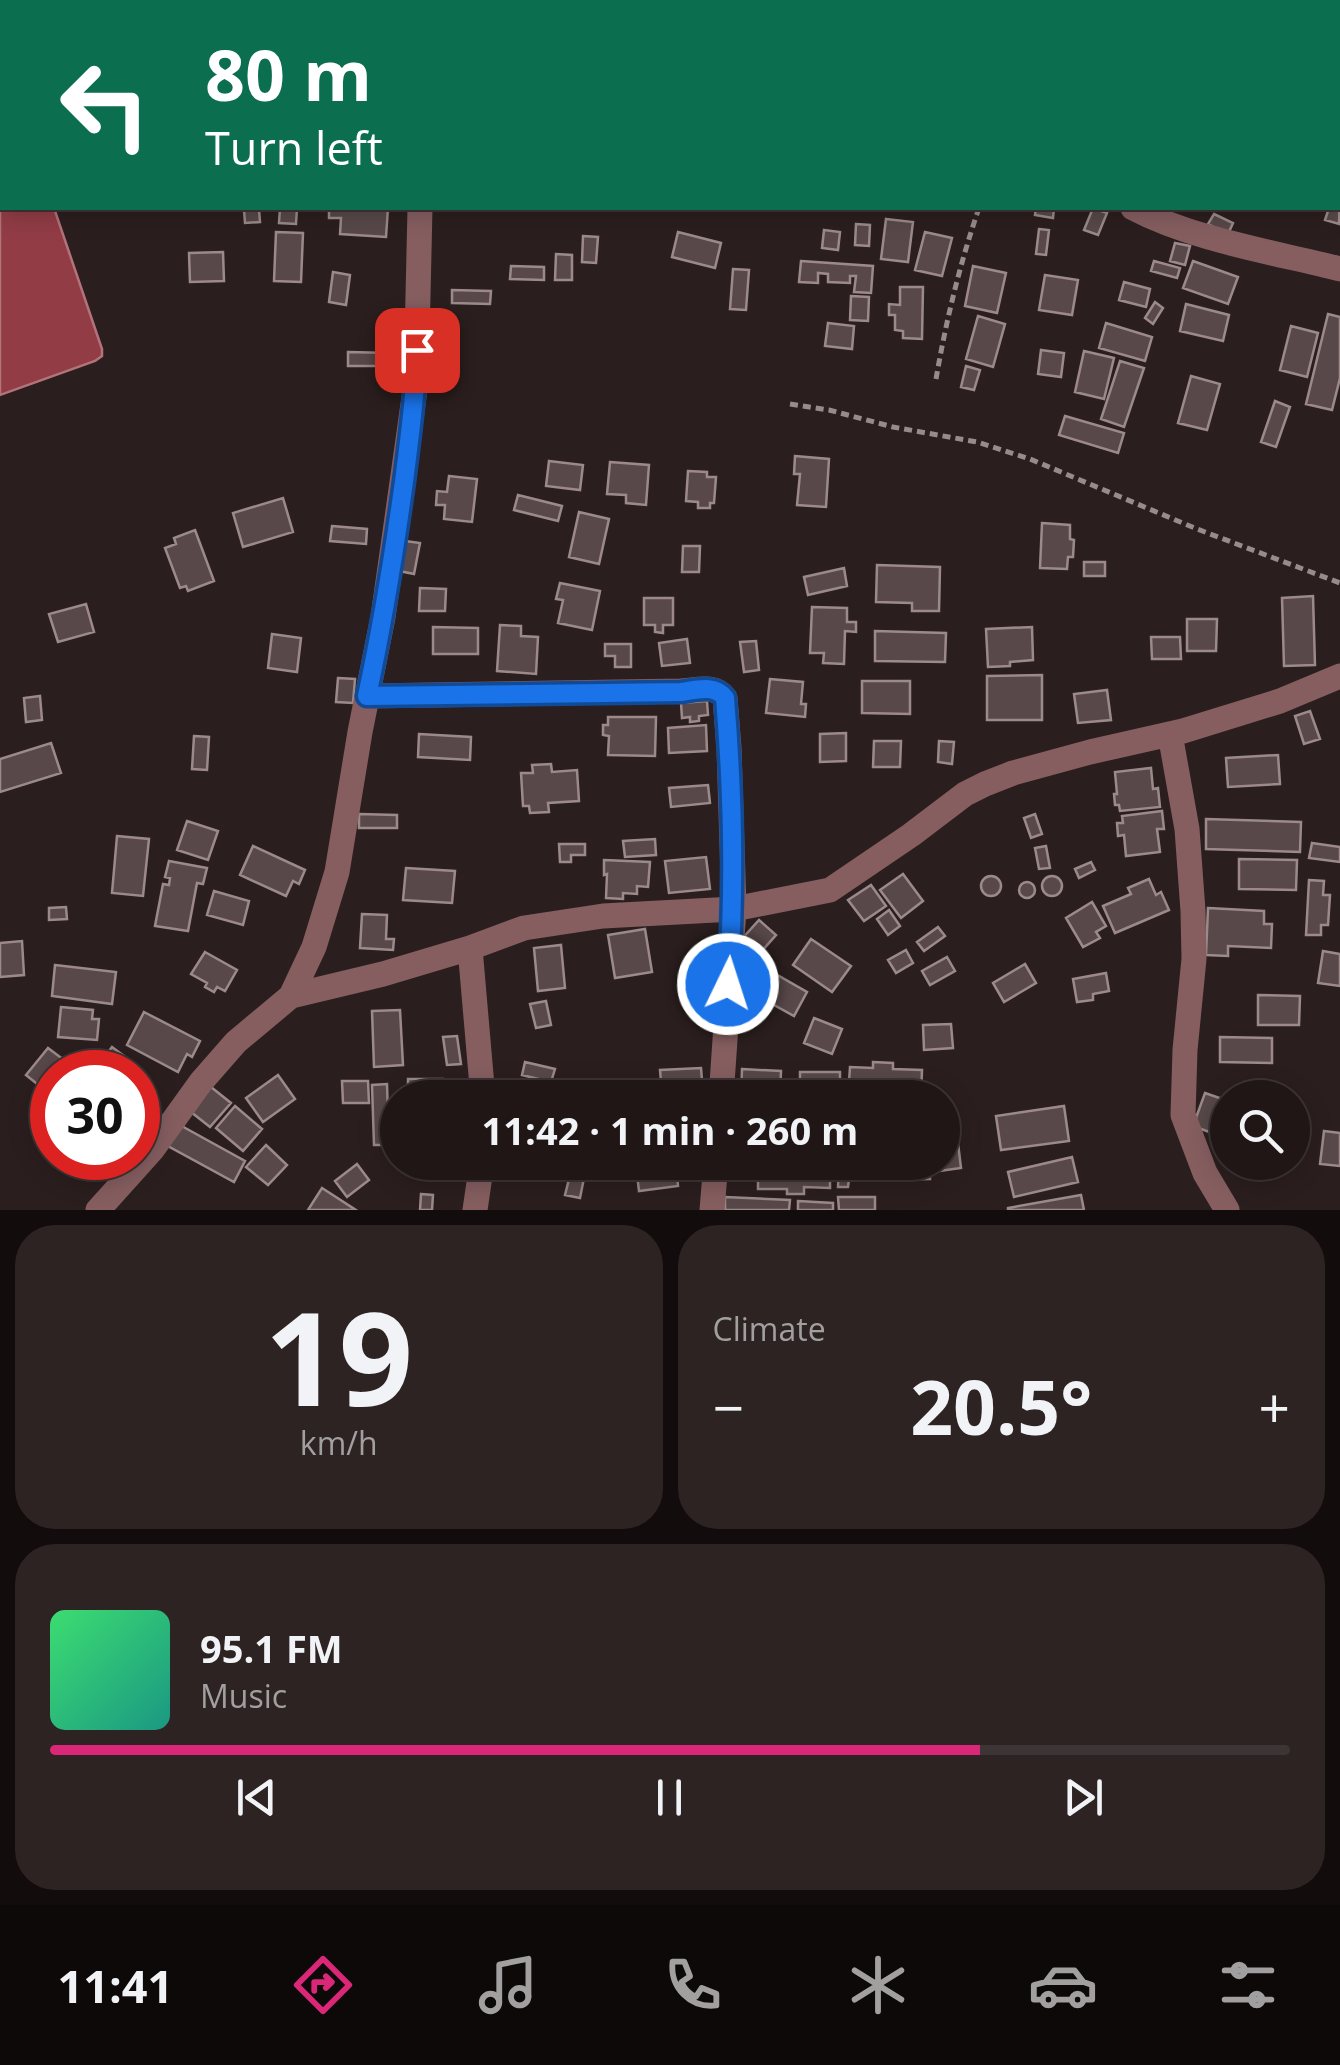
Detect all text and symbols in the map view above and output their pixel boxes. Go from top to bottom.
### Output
text: 80 m [205,26,372,122]
icon: left [40,40,170,170]
text: Turn left [205,117,383,178]
pin [375,308,460,393]
icon: arrive [390,323,445,378]
position arrow [676,932,780,1036]
speed limit sign: 30 [30,1050,160,1180]
map controls [1210,1080,1310,1180]
button: search [1210,1080,1310,1180]
text: 11:42 · 1 min · 260 m [482,1104,858,1156]
text: 19 [264,1267,413,1444]
text: Climate [713,1307,826,1350]
text: 20.5° [910,1355,1092,1457]
text: − [713,1369,744,1444]
text: + [1259,1369,1290,1444]
text: km/h [300,1421,378,1464]
text: 95.1 FM [200,1622,343,1674]
text: Music [200,1674,287,1717]
icon: previous [229,1770,284,1825]
icon: pause [642,1770,697,1825]
icon: next [1056,1770,1111,1825]
icon: directions [288,1950,358,2020]
icon: music [473,1950,543,2020]
icon: phone [658,1950,728,2020]
icon: climate [843,1950,913,2020]
icon: car [1028,1950,1098,2020]
icon: filters [1213,1950,1283,2020]
text: 11:41 [57,1955,173,2016]

